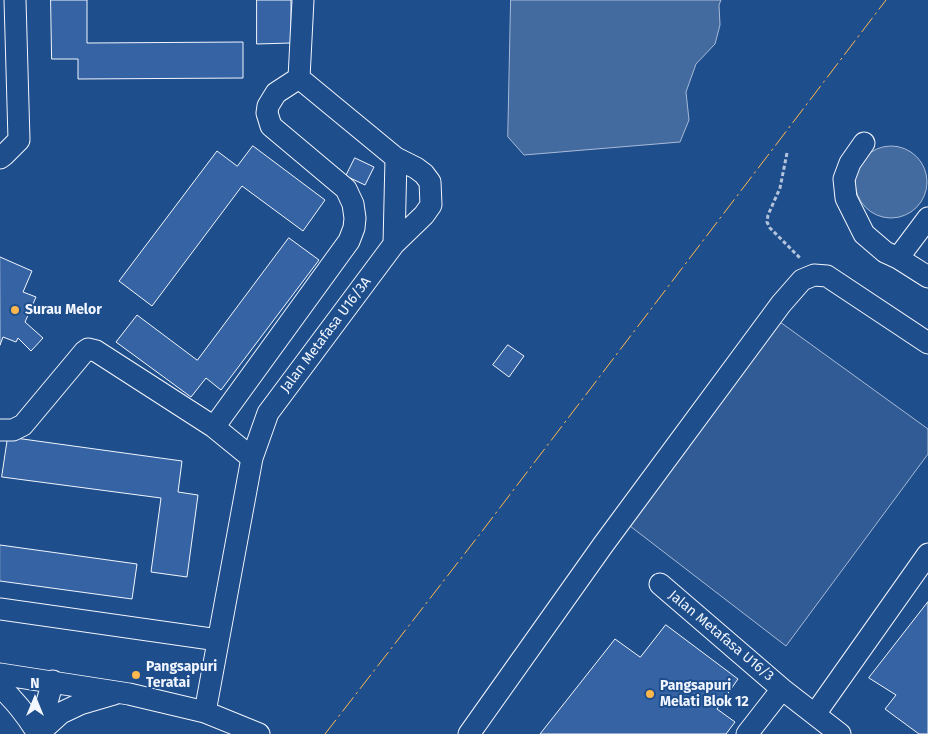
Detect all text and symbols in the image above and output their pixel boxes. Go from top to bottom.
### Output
street label: Jalan Metafasa U16/3A [277,274,375,396]
place label: Surau Melor [25,302,102,318]
marker: Surau Melor [9,304,21,316]
street label: Jalan Metafasa U16/3 [665,587,777,685]
place label: Pangsapuri Teratai [146,659,217,692]
marker: Pangsapuri Teratai [130,669,142,681]
north arrow [10,674,60,724]
text: N [30,675,40,692]
place label: Pangsapuri Melati Blok 12 [660,678,749,710]
marker: Pangsapuri Melati Blok 12 [644,688,656,700]

